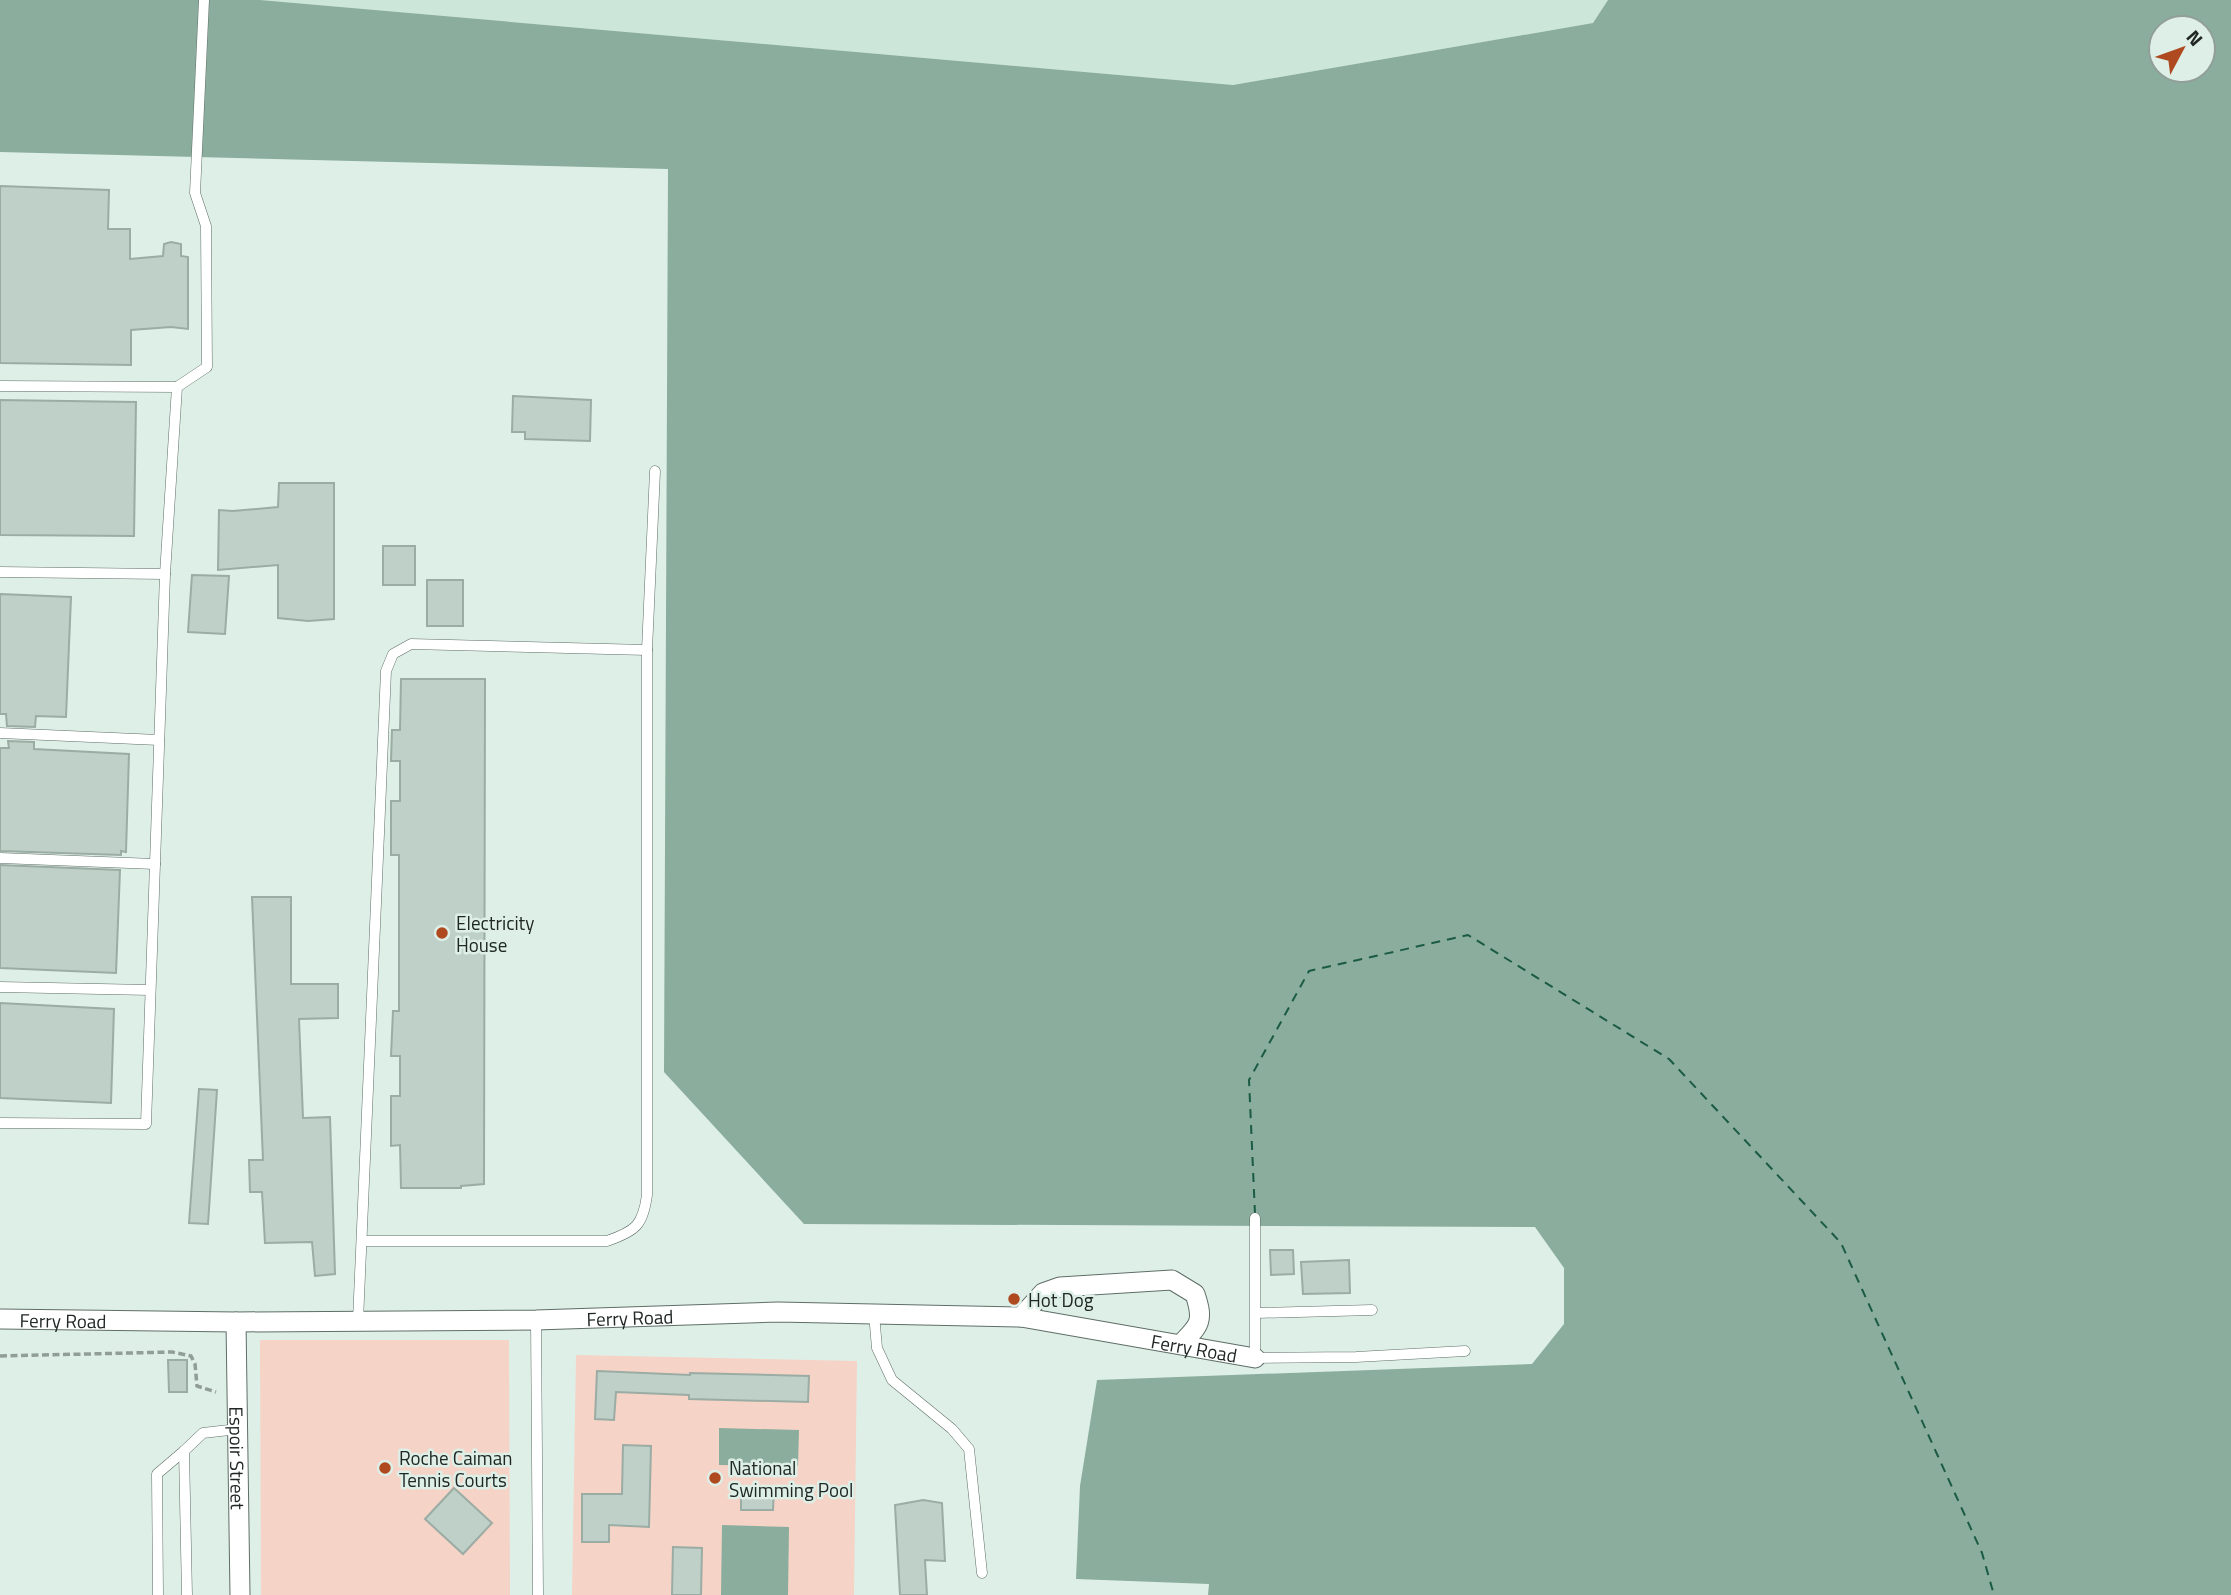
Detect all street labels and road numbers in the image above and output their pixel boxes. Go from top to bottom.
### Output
street label: Ferry Road [586,1301,674,1333]
street label: Ferry Road [19,1305,107,1335]
street label: Ferry Road [1149,1326,1239,1369]
street label: Espoir Street [223,1406,253,1510]

